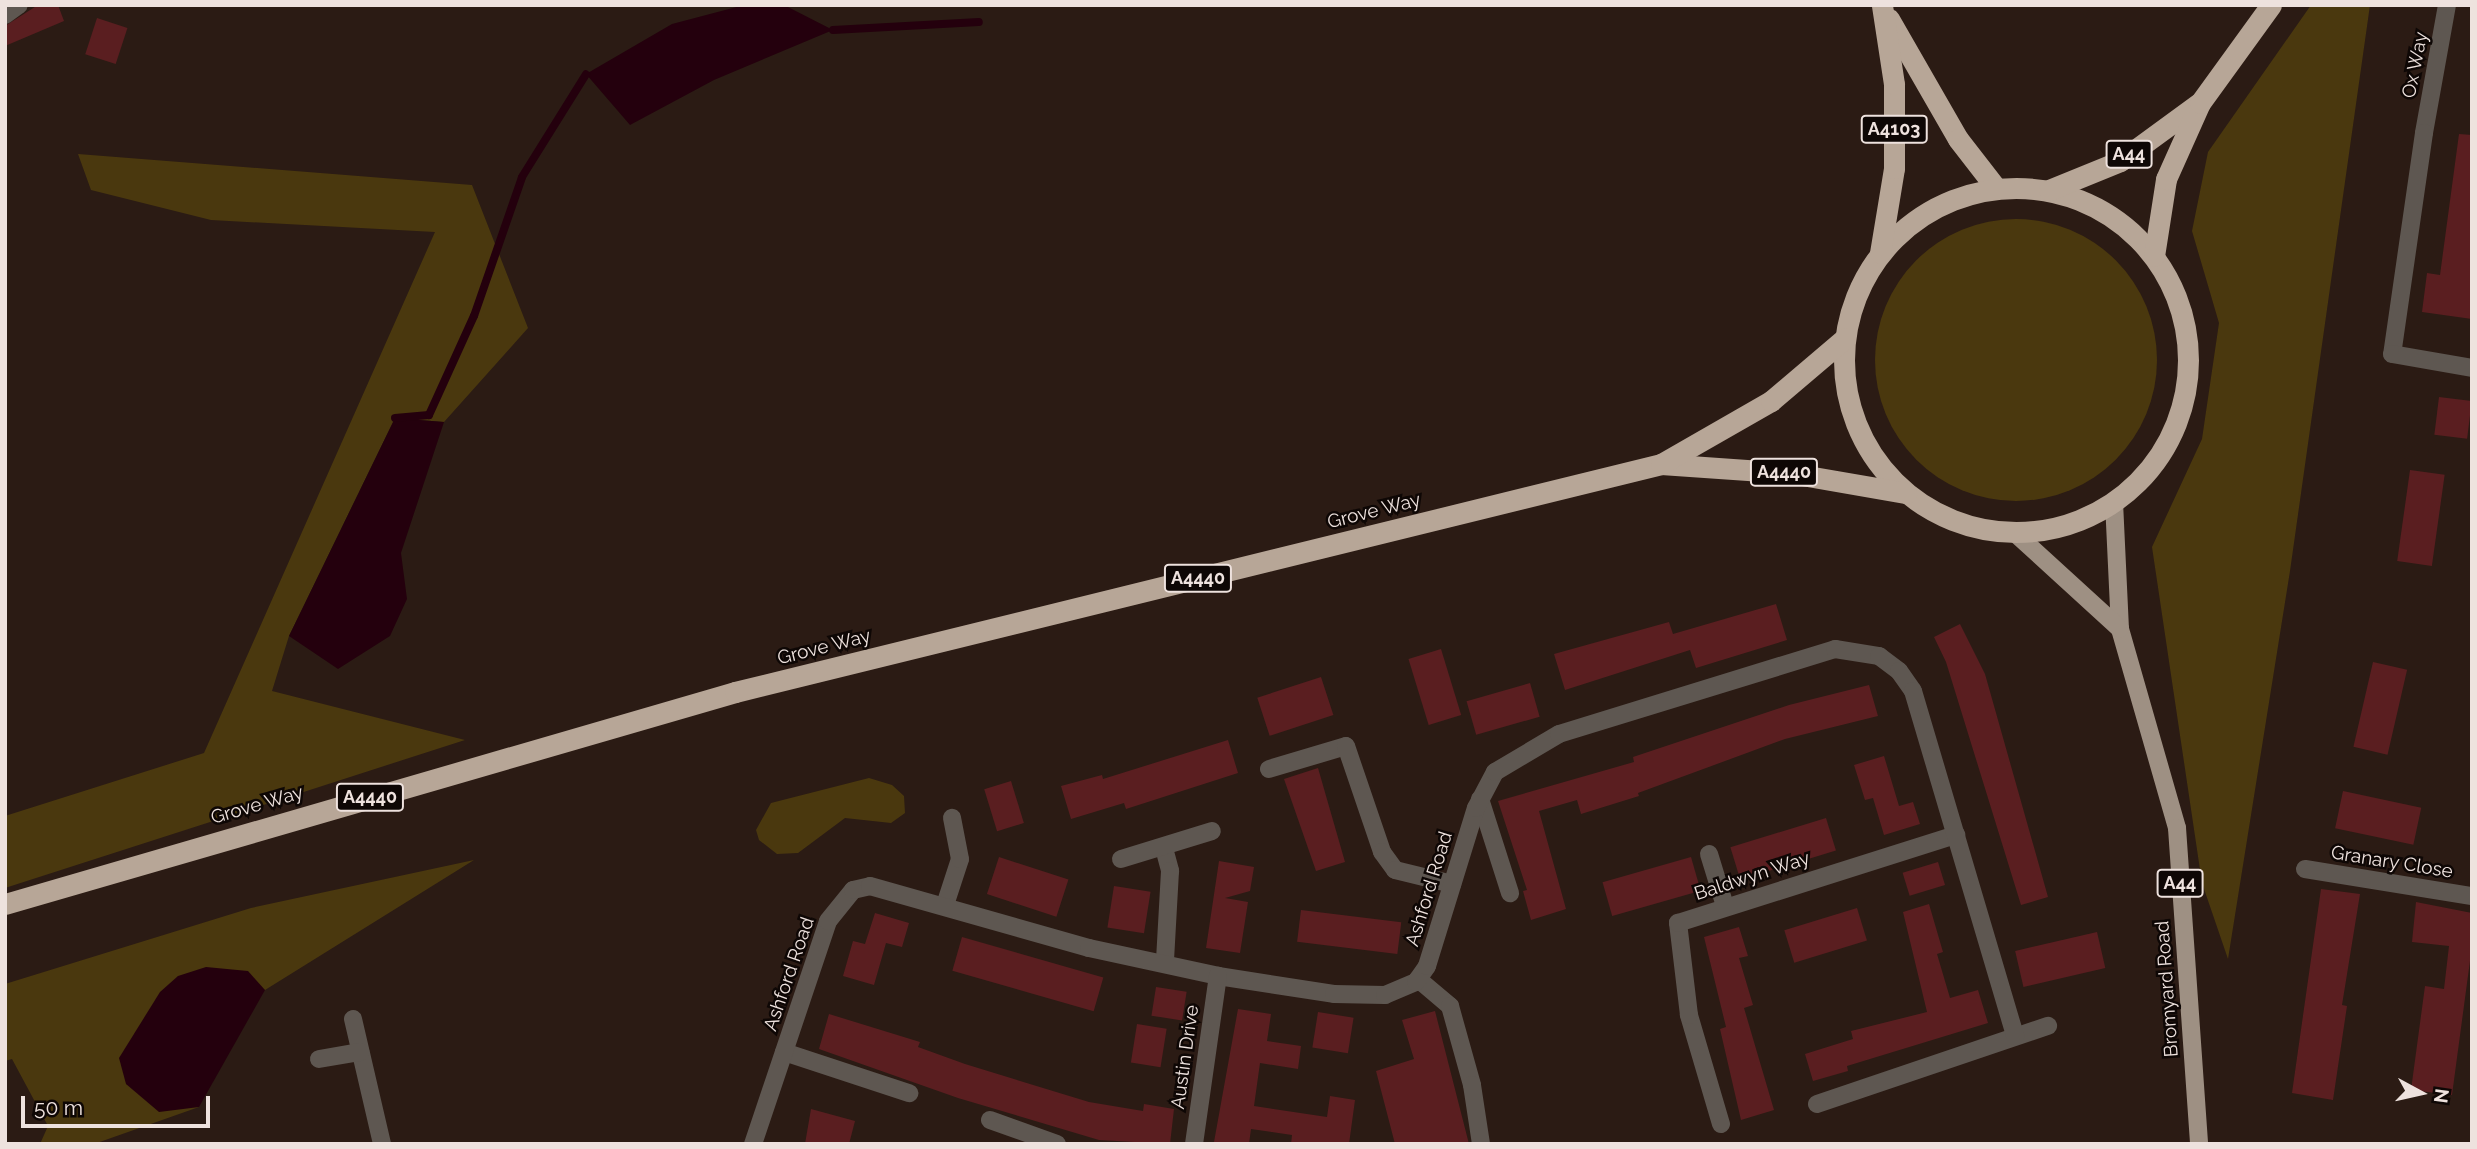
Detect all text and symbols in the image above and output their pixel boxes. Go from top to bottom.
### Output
street label: Ox Way [2397,30,2433,100]
road number: A4103 [1859,114,1929,144]
road number: A44 [2104,140,2154,168]
road number: A4440 [1749,458,1819,486]
street label: Grove Way [1325,488,1423,534]
road number: A4440 [1163,564,1233,592]
street label: Grove Way [775,624,873,670]
street label: Grove Way [208,781,306,829]
road number: A4440 [335,782,405,812]
street label: Ashford Road [1401,829,1457,949]
street label: Granary Close [2329,841,2455,883]
street label: Baldwyn Way [1691,846,1813,906]
road number: A44 [2156,868,2204,898]
street label: Ashford Road [759,914,819,1034]
street label: Bromyard Road [2151,920,2183,1058]
street label: Austin Drive [1166,1003,1204,1111]
north arrow [2386,1058,2456,1128]
scale bar [24,1082,214,1126]
text: N [2430,1087,2454,1105]
text: 50 m [34,1095,83,1120]

